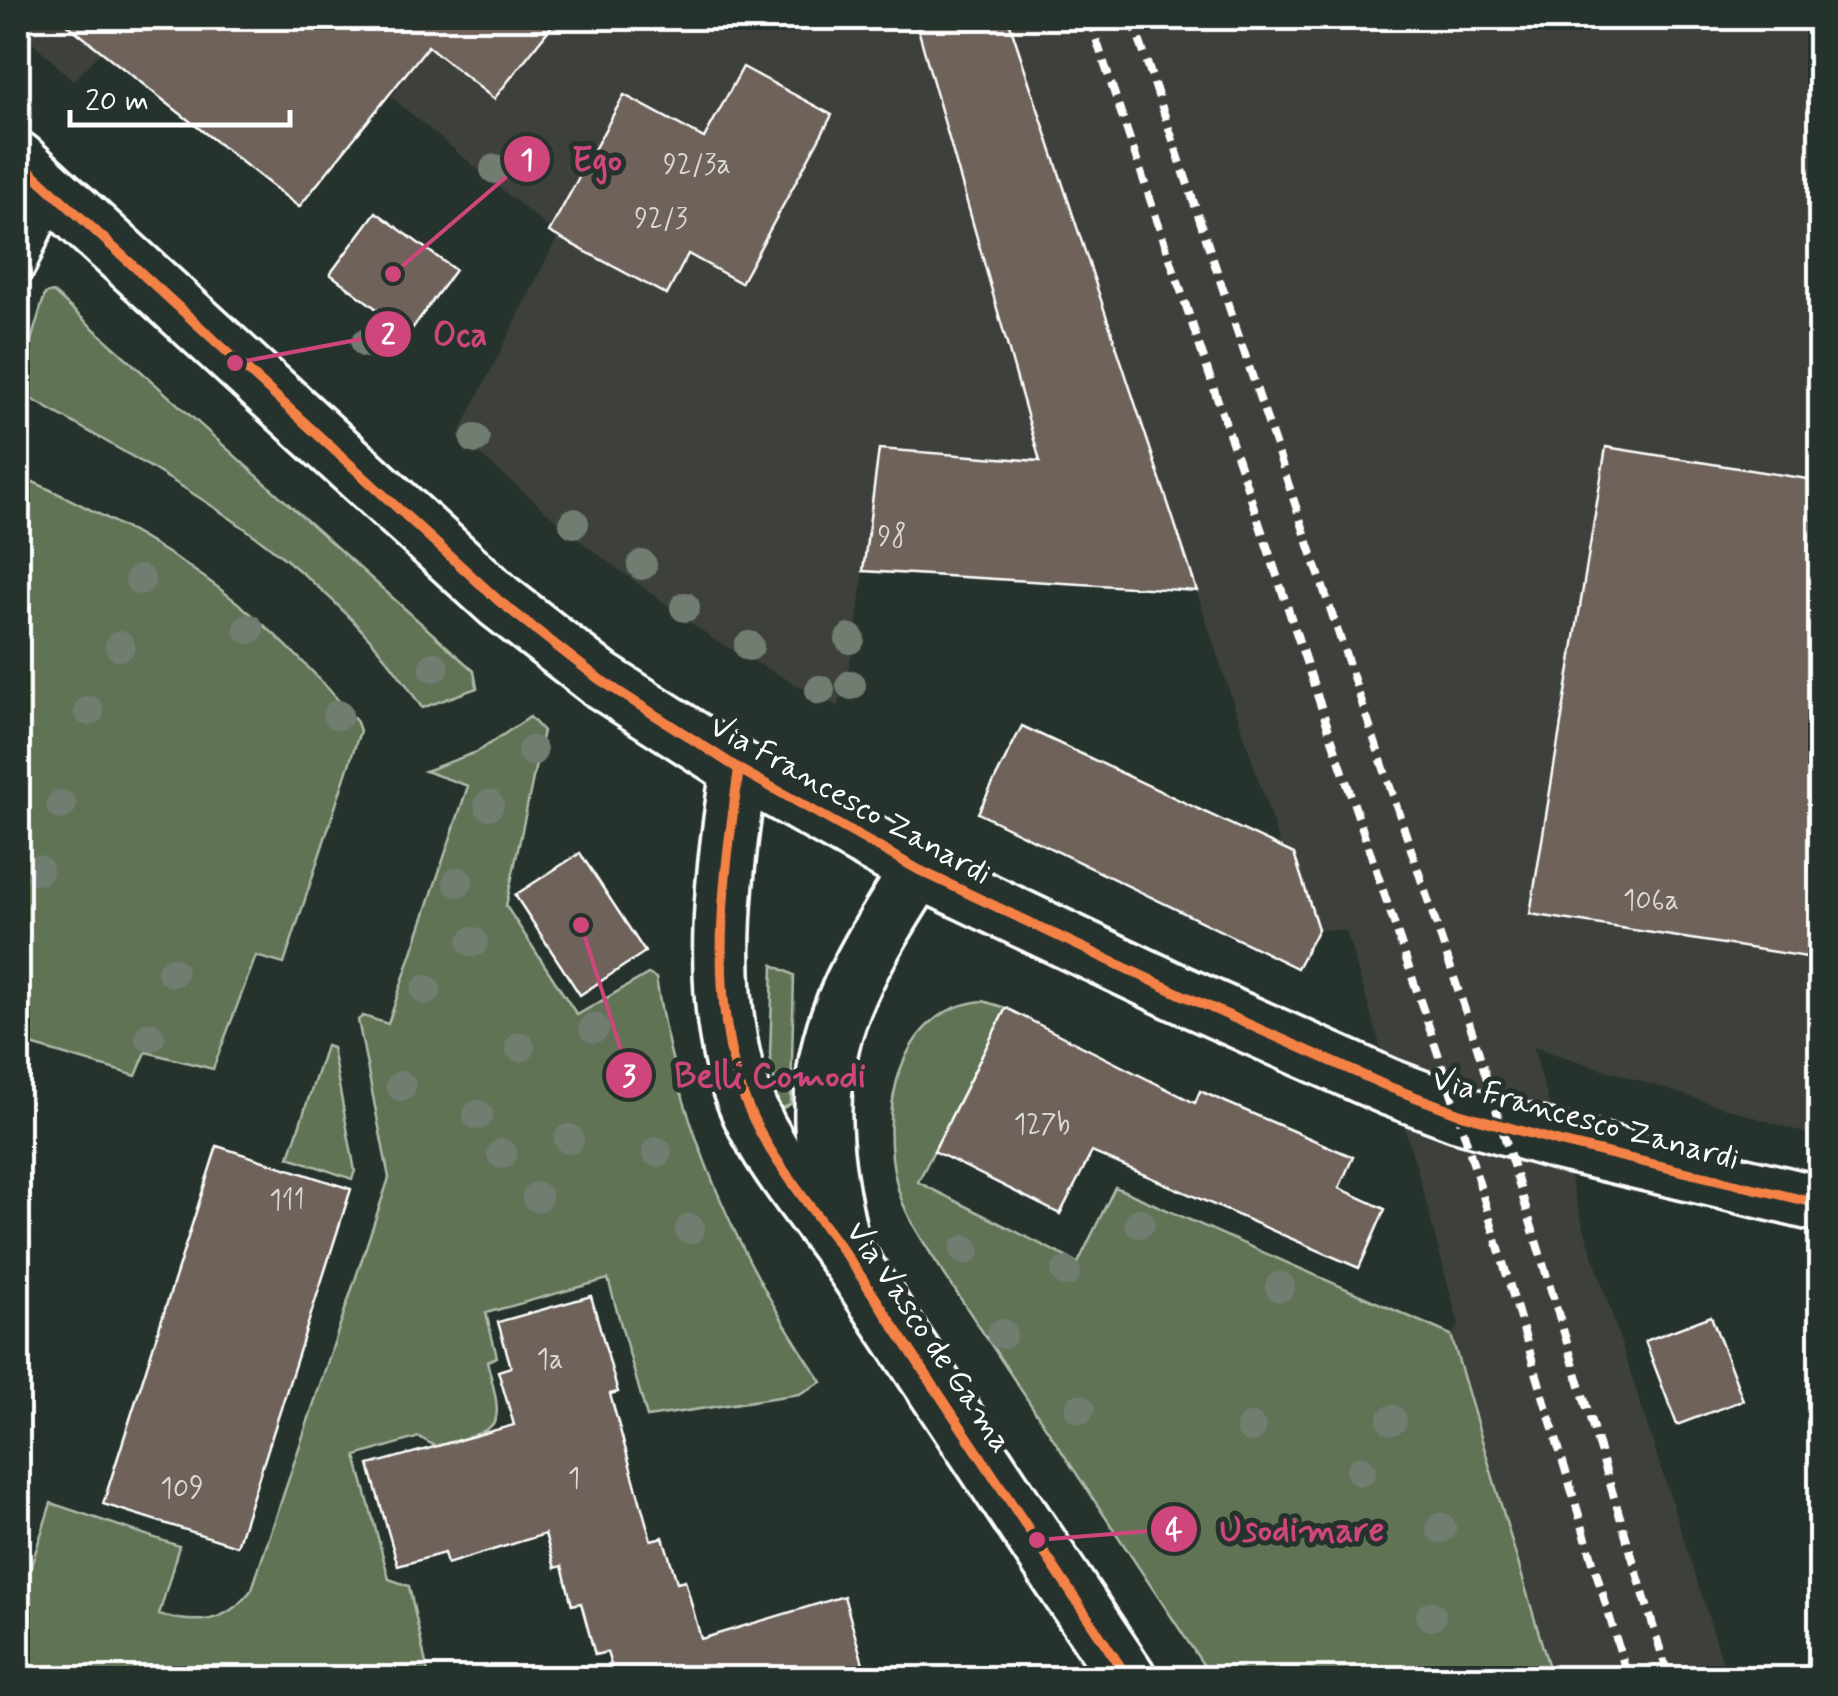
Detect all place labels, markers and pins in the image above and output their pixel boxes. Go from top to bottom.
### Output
callout: Ego [502,126,642,191]
callout: Oca [363,301,508,366]
callout: Belli Comodi [604,1042,886,1107]
callout: Usodimare [1149,1496,1404,1561]

